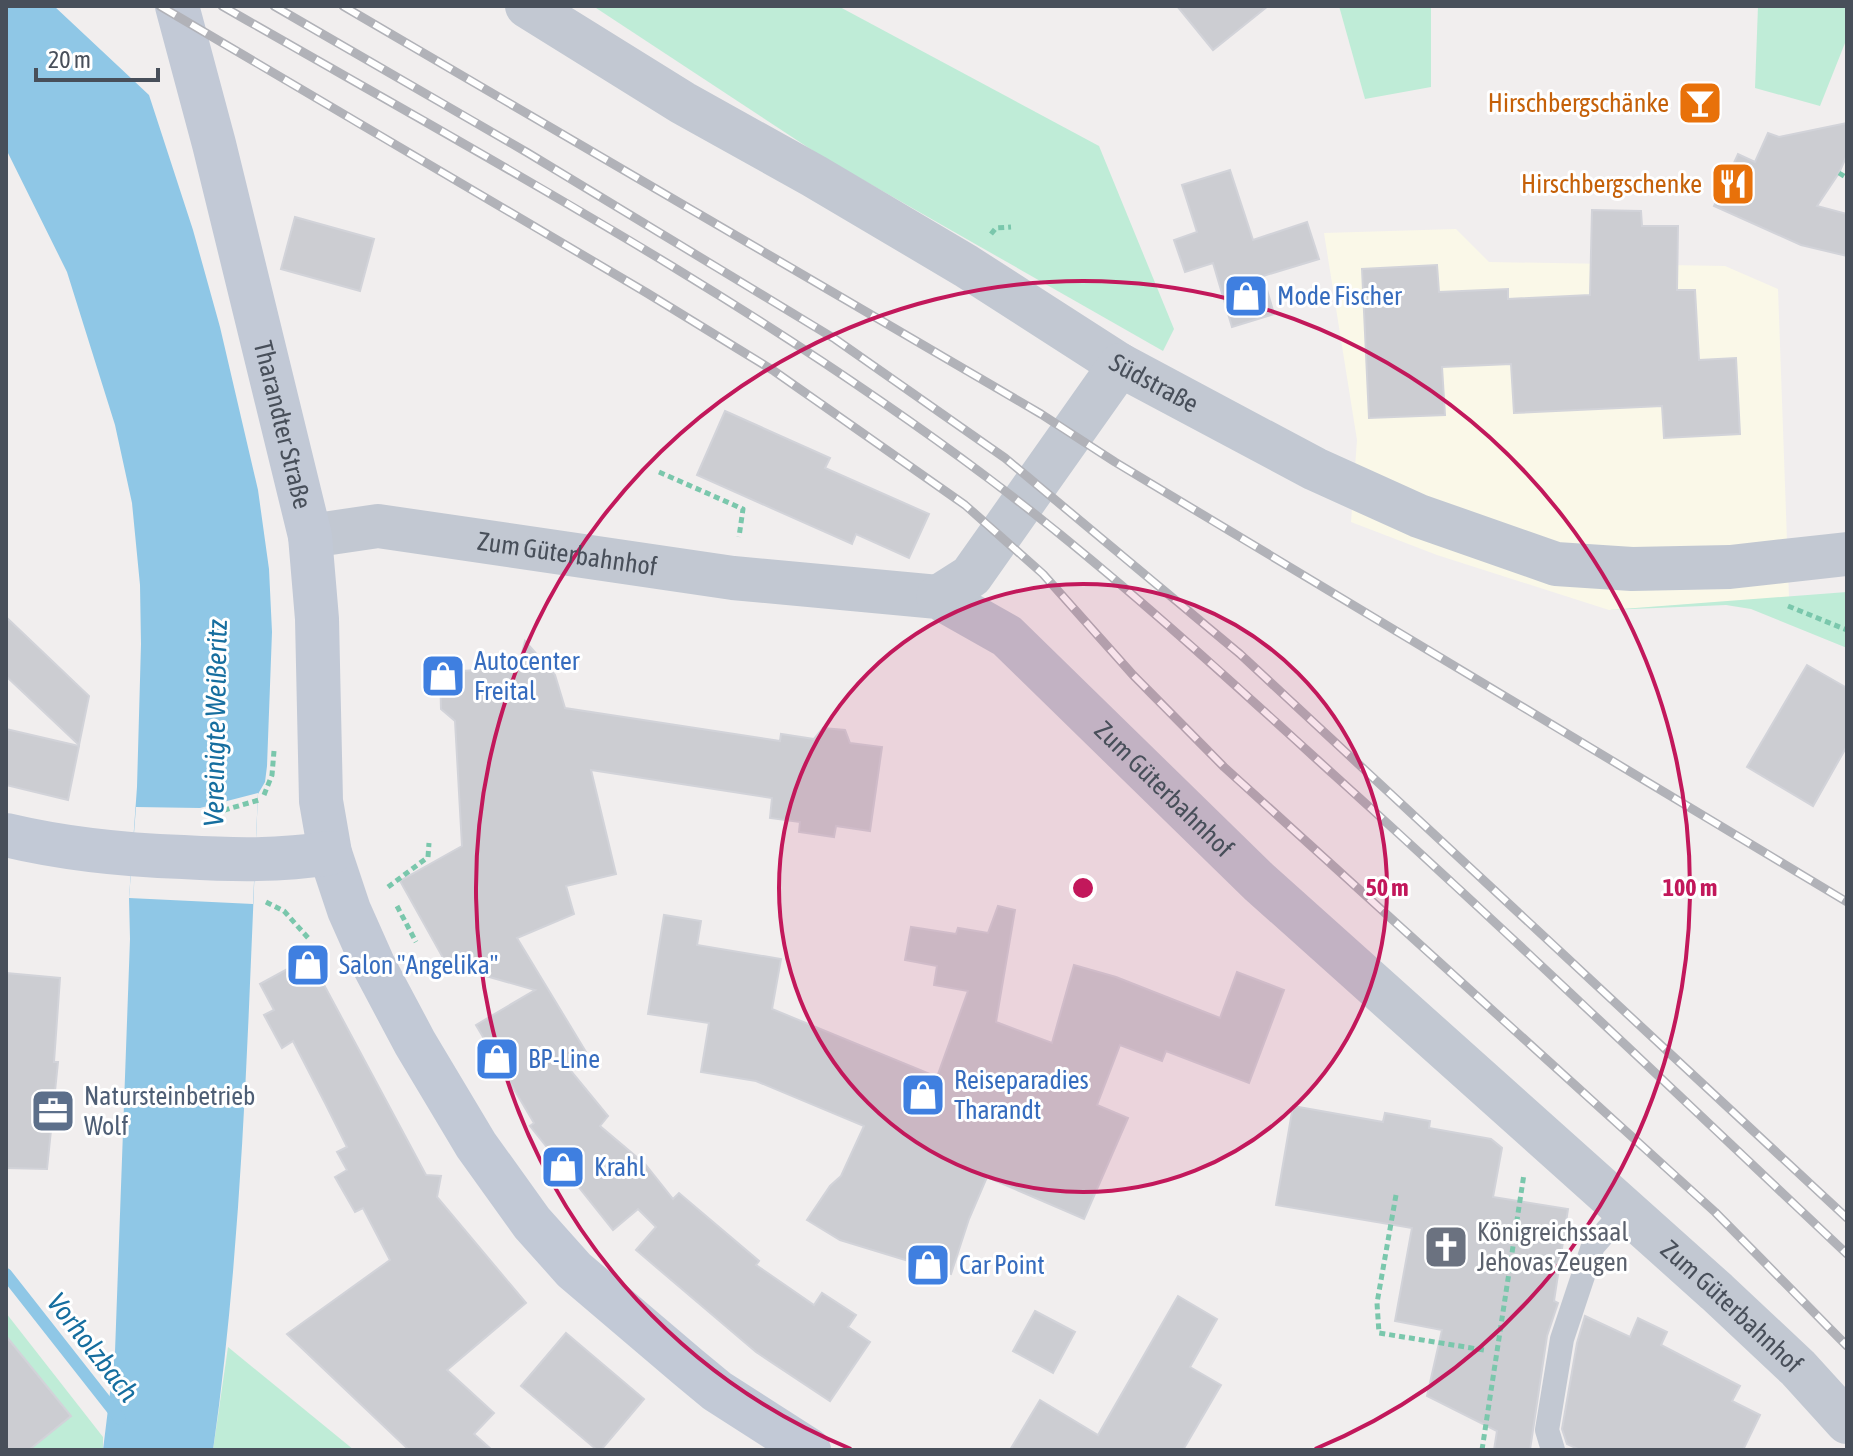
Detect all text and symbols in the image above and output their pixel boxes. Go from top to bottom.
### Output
scale bar [36,32,158,82]
text: 20 m [48,46,91,73]
bar icon: Hirschbergschänke [1676,79,1724,127]
place label: Hirschbergschänke [1488,88,1669,118]
restaurant icon: Hirschbergschenke [1709,160,1757,208]
place label: Hirschbergschenke [1521,169,1702,199]
shop icon: Mode Fischer [1222,272,1270,320]
place label: Mode Fischer [1277,281,1402,311]
street label: Tharandter Straße [248,338,318,512]
street label: Südstraße [1104,347,1203,419]
street label: Zum Güterbahnhof [475,526,659,582]
water label: Vereinigte Weißeritz [197,618,233,827]
place label: Autocenter Freital [474,646,580,706]
shop icon: Autocenter Freital [419,652,467,700]
street label: Zum Güterbahnhof [1089,715,1239,863]
centre of rings [1069,874,1097,902]
text: 50 m [1365,874,1409,901]
text: 100 m [1663,874,1717,901]
shop icon: Salon "Angelika" [284,941,332,989]
place label: Salon "Angelika" [339,950,498,980]
shop icon: BP-Line [473,1035,521,1083]
place label: BP-Line [528,1044,600,1074]
place label: Reiseparadies Tharandt [954,1065,1089,1125]
shop icon: Reiseparadies Tharandt [899,1071,947,1119]
place label: Natursteinbetrieb Wolf [84,1081,255,1141]
office icon: Natursteinbetrieb Wolf [29,1087,77,1135]
shop icon: Krahl [539,1143,587,1191]
place label: Krahl [594,1152,646,1182]
place label: Königreichssaal Jehovas Zeugen [1477,1217,1628,1277]
church icon: Königreichssaal Jehovas Zeugen [1422,1223,1470,1271]
street label: Zum Güterbahnhof [1655,1234,1808,1379]
shop icon: Car Point [904,1241,952,1289]
place label: Car Point [959,1250,1045,1280]
water label: Vorholzbach [41,1286,146,1408]

